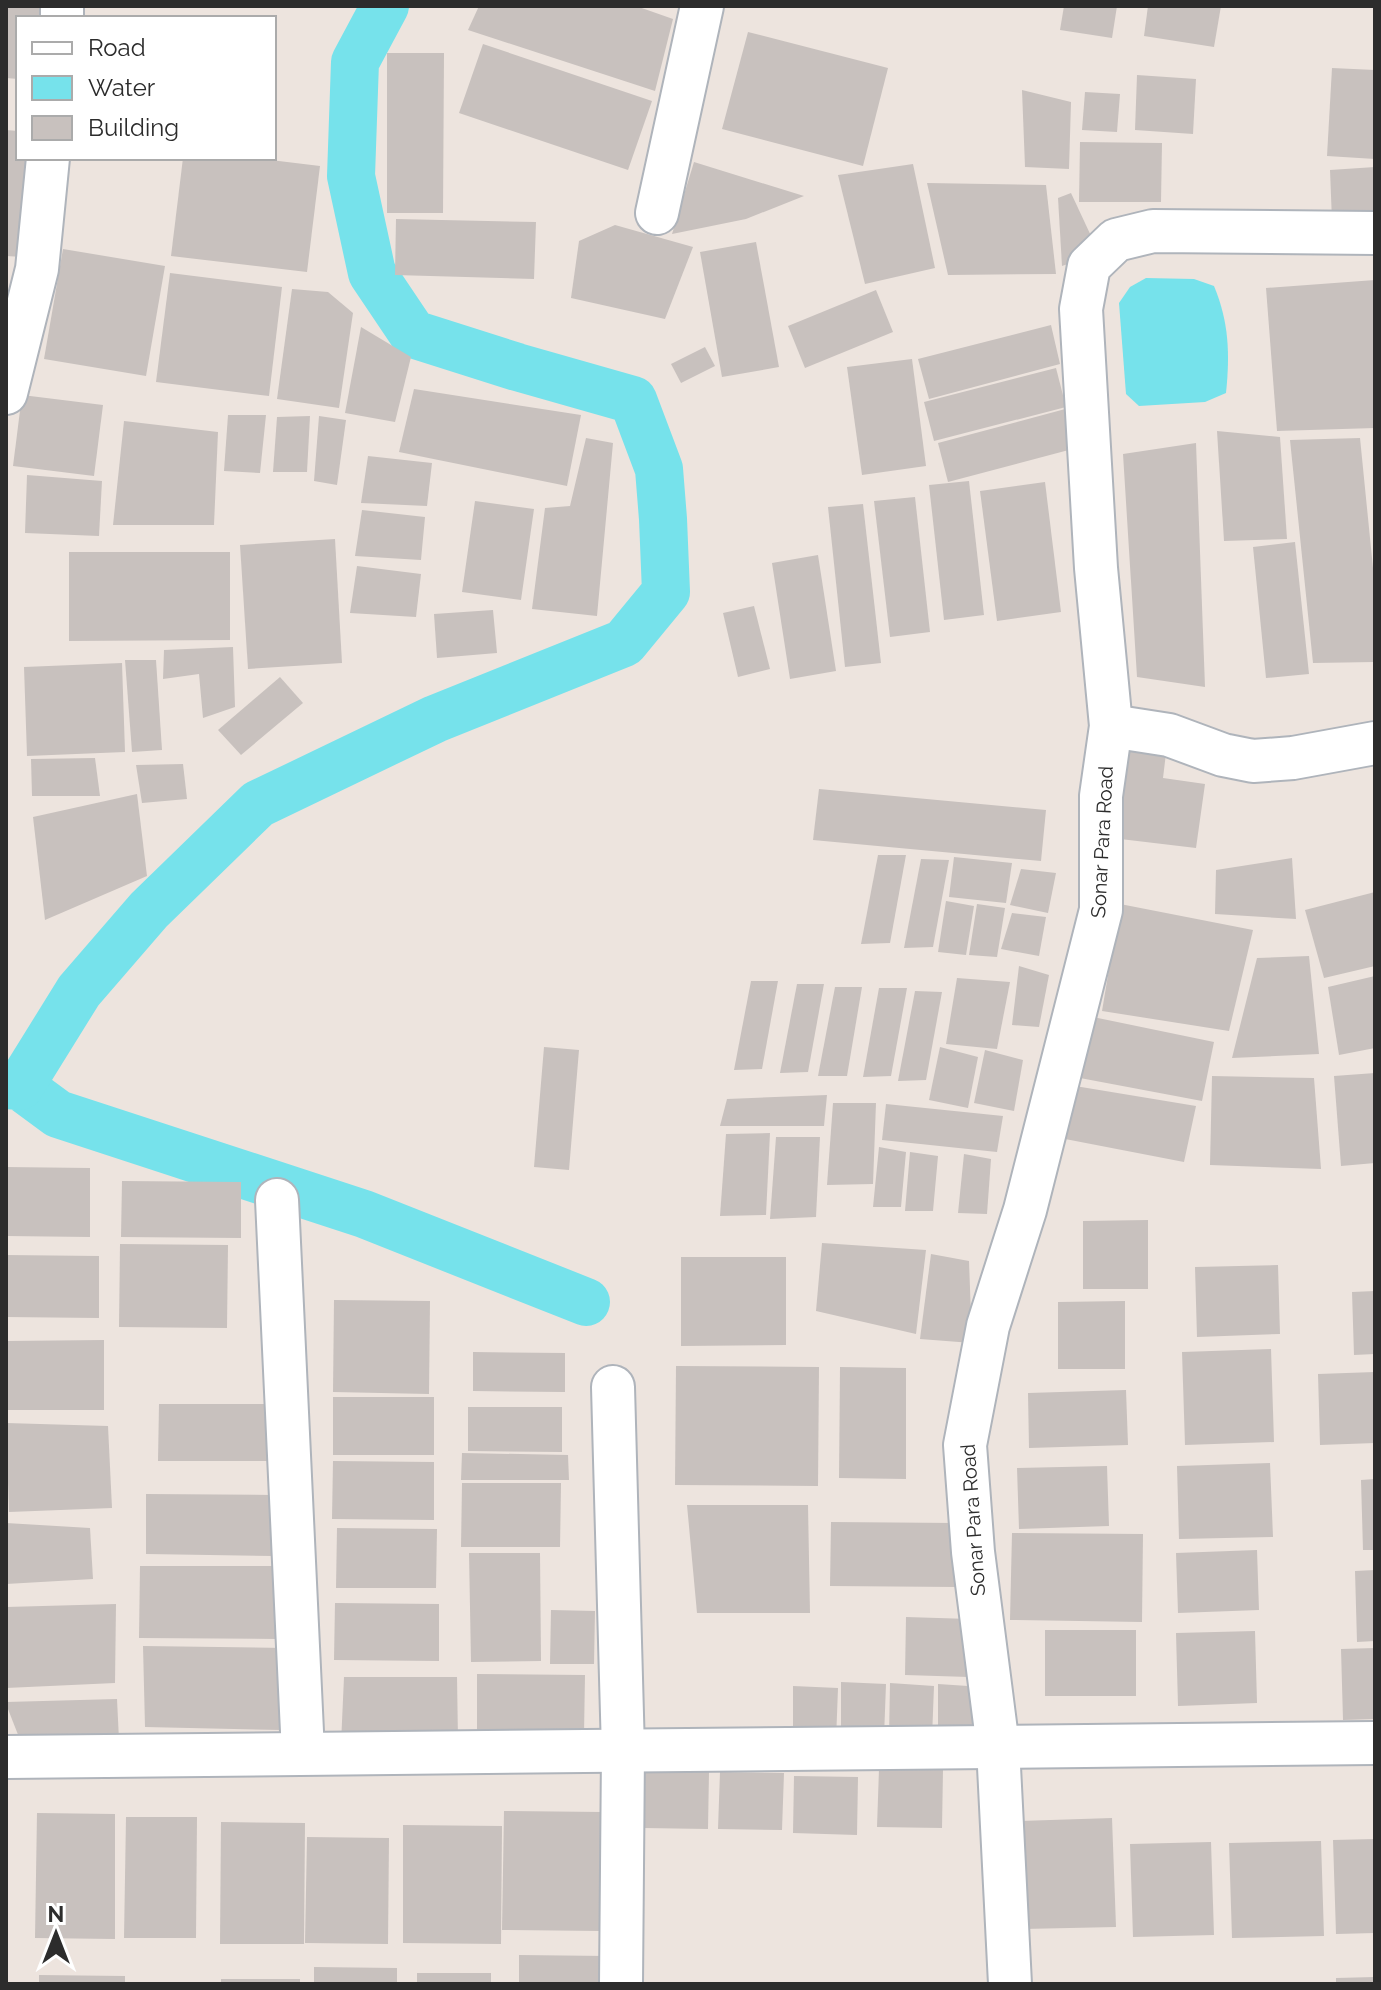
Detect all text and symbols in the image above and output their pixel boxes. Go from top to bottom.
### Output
legend [16,16,276,160]
text: Road [88,33,146,62]
text: Water [88,73,156,102]
text: Building [88,113,179,142]
street label: Sonar Para Road [1086,765,1118,919]
street label: Sonar Para Road [956,1443,990,1597]
north arrow [16,1894,96,1974]
text: N [48,1901,64,1927]

